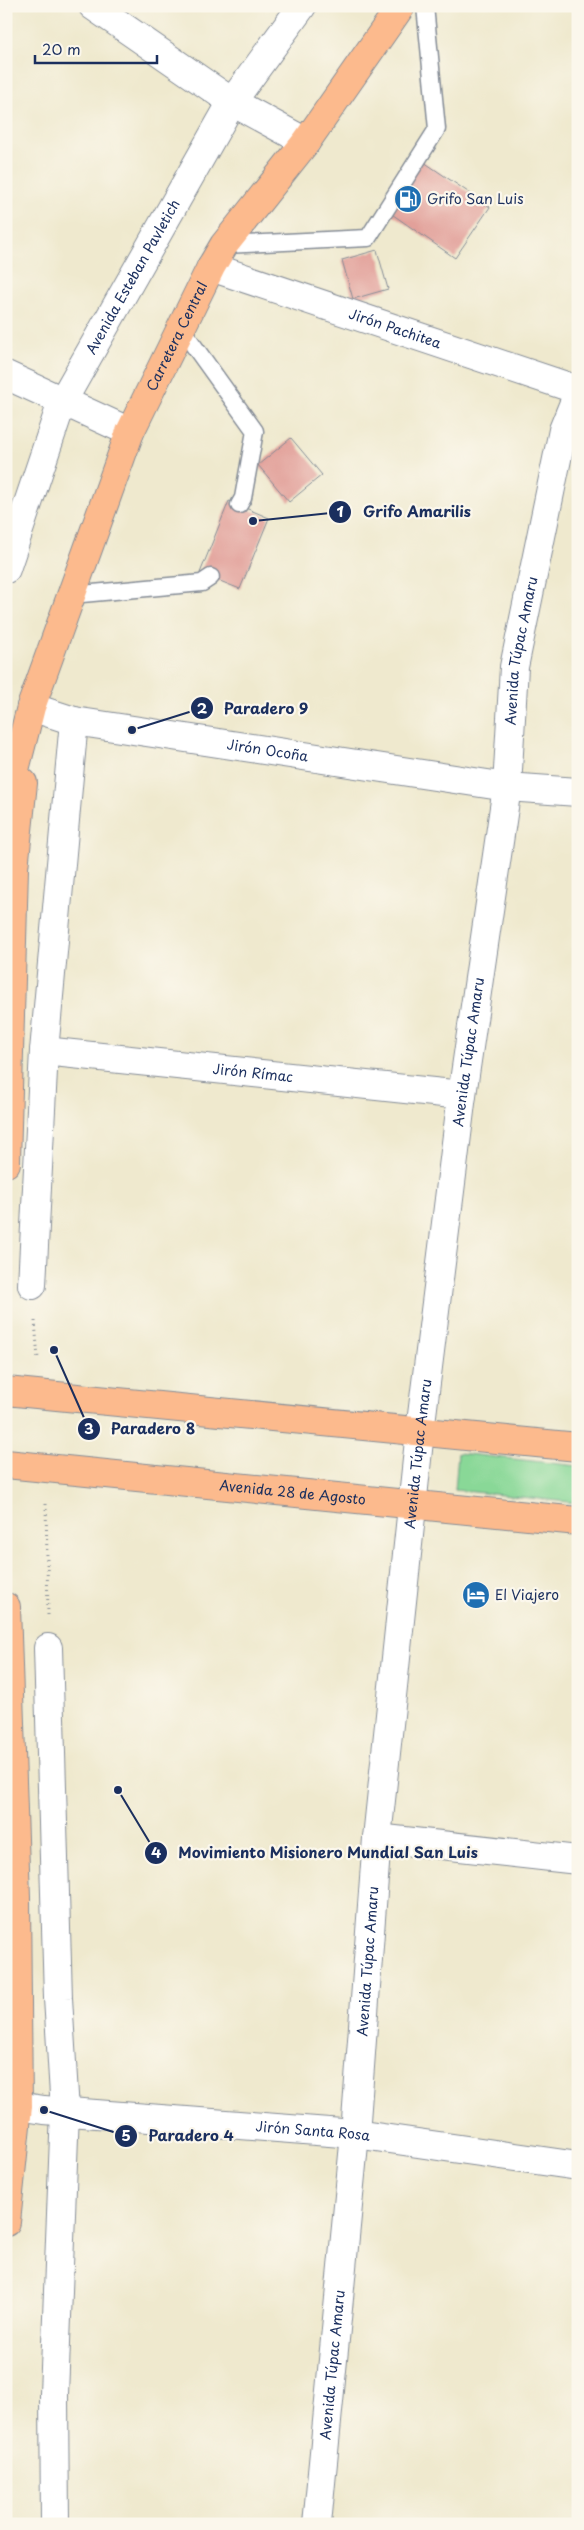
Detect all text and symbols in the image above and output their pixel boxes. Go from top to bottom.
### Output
scale bar [35,32,158,64]
text: 20 m [42,37,81,60]
fuel station icon: Grifo San Luis [393,184,423,214]
place label: Grifo San Luis [427,188,524,209]
street label: Avenida Esteban Pavletich [80,195,185,358]
street label: Carretera Central [141,278,212,395]
street label: Jirón Pachitea [346,303,444,353]
callout: Grifo Amarilis [327,497,481,527]
text: 1 [336,499,344,522]
text: Grifo Amarilis [363,499,471,522]
street label: Avenida Túpac Amaru [500,574,542,726]
callout: Paradero 9 [189,693,318,723]
text: 2 [197,696,208,719]
text: Paradero 9 [224,696,308,719]
street label: Jirón Ocoña [225,733,310,767]
street label: Avenida Túpac Amaru [447,976,489,1128]
street label: Jirón Rímac [212,1058,294,1087]
street label: Avenida Túpac Amaru [399,1378,436,1530]
callout: Paradero 8 [76,1414,206,1444]
text: 3 [84,1416,94,1439]
text: Paradero 8 [111,1416,195,1439]
street label: Avenida 28 de Agosto [218,1474,367,1510]
hotel icon: El Viajero [461,1580,491,1610]
place label: El Viajero [495,1584,559,1605]
callout: Movimiento Misionero Mundial San Luis [143,1838,488,1868]
text: 4 [151,1840,161,1863]
text: Movimiento Misionero Mundial San Luis [178,1840,478,1863]
street label: Avenida Túpac Amaru [351,1885,383,2037]
street label: Jirón Santa Rosa [255,2115,372,2146]
callout: Paradero 4 [114,2121,244,2151]
text: 5 [121,2123,131,2146]
text: Paradero 4 [148,2123,234,2146]
street label: Avenida Túpac Amaru [314,2289,350,2441]

